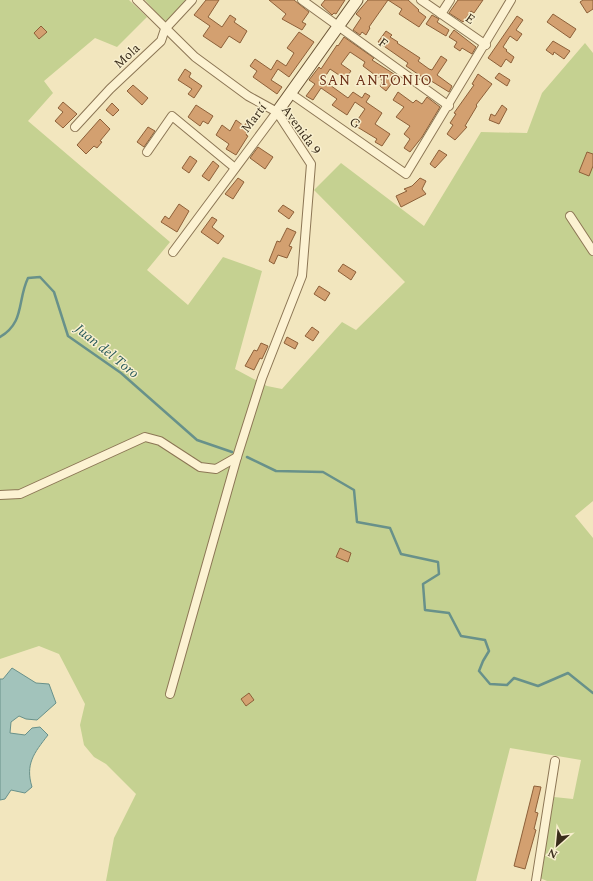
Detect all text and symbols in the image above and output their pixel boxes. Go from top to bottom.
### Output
street label: E [461,8,479,30]
street label: F [374,33,392,53]
street label: Mola [109,38,145,73]
district label: SAN ANTONIO [319,70,433,91]
street label: Martí [236,98,272,137]
street label: Avenida 9 [276,101,326,159]
street label: G [345,112,365,134]
water label: Juan del Toro [70,318,144,383]
north arrow [537,825,577,865]
text: N [545,844,561,863]

